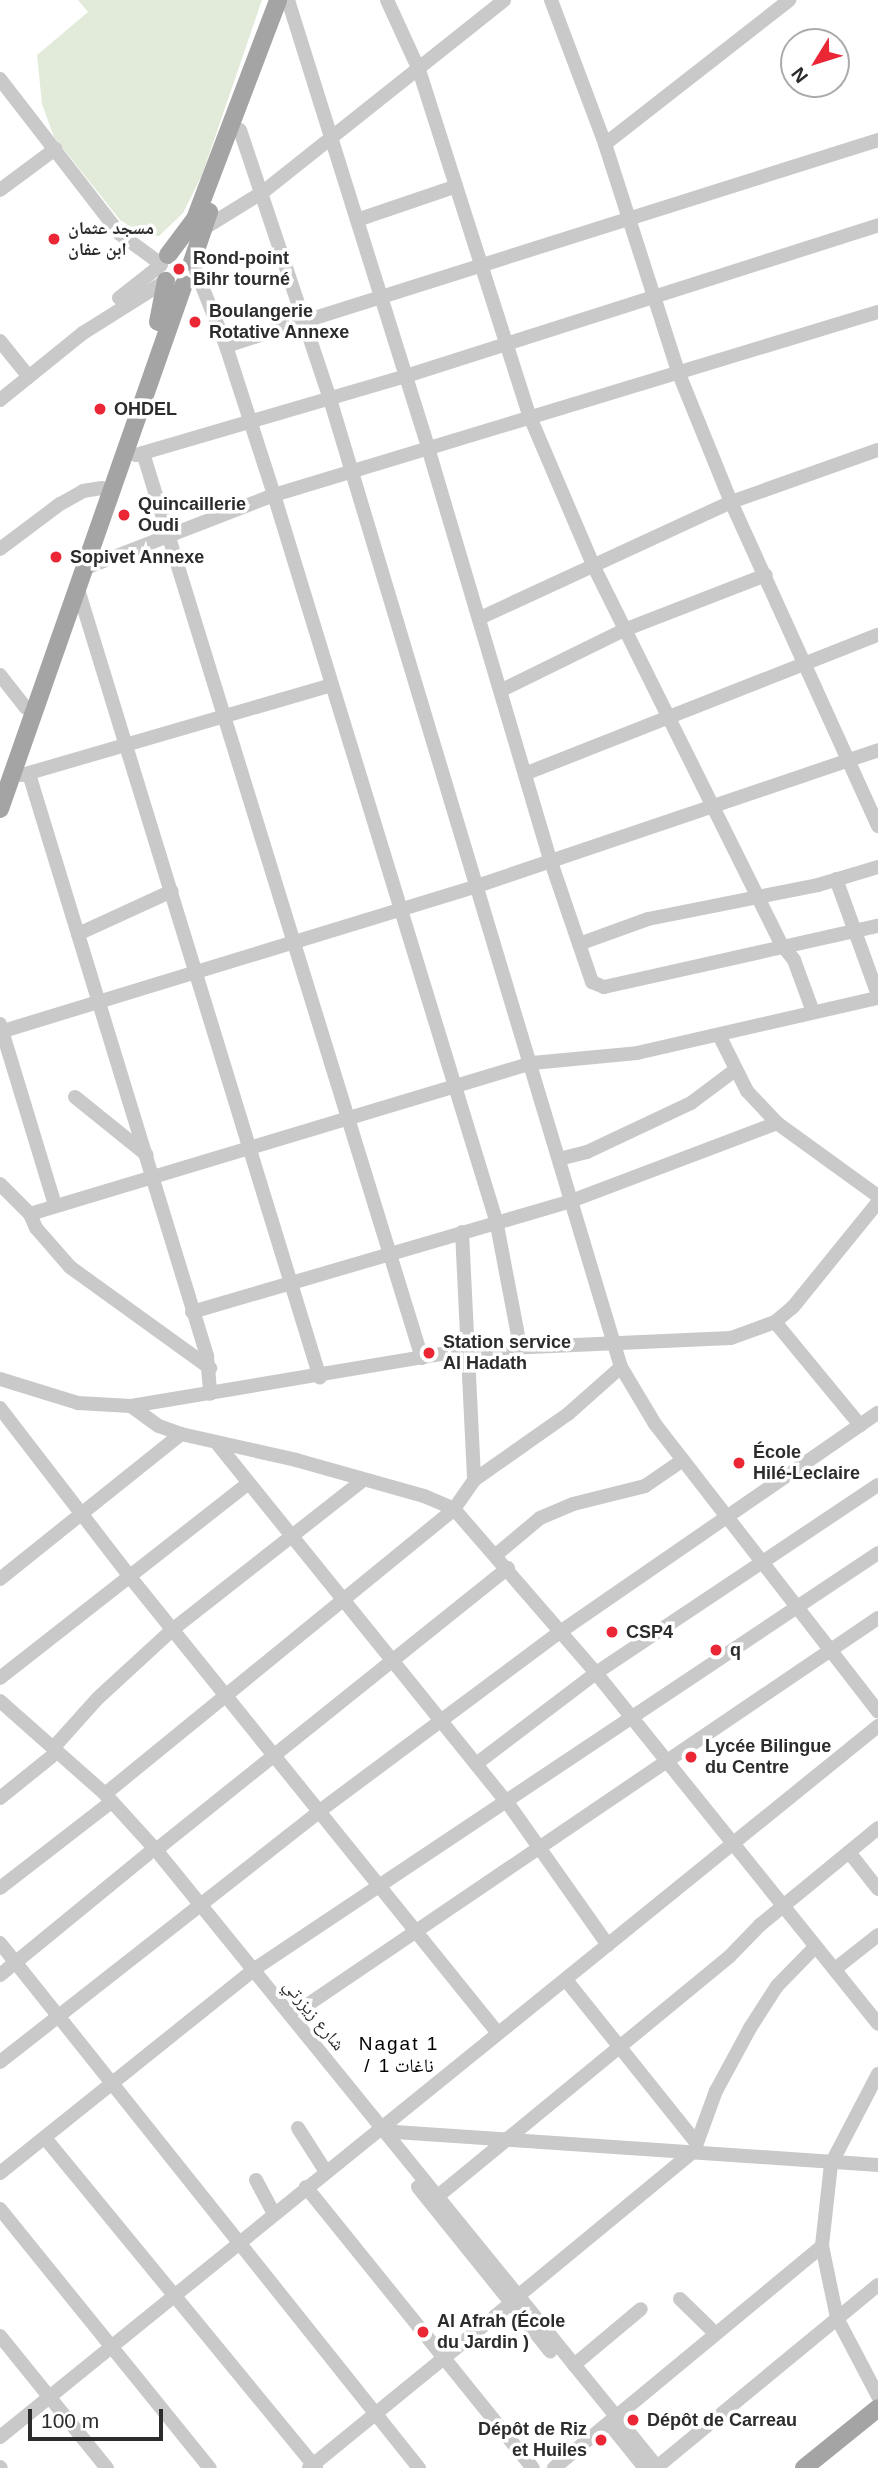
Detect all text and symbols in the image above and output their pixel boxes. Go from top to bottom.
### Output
north arrow [780,28,850,98]
text: N [787,63,812,87]
place label: مسجد عثمان ابن عفان [68,218,154,260]
marker: مسجد عثمان ابن عفان [46,231,62,247]
place label: Rond-point Bihr tourné [193,248,290,290]
marker: Rond-point Bihr tourné [171,261,187,277]
place label: Boulangerie Rotative Annexe [209,301,350,344]
marker: Boulangerie Rotative Annexe [187,314,203,330]
place label: OHDEL [114,398,177,420]
marker: OHDEL [92,401,108,417]
place label: Quincaillerie Oudi [138,494,246,536]
marker: Quincaillerie Oudi [116,507,132,523]
place label: Sopivet Annexe [70,546,205,568]
marker: Sopivet Annexe [48,549,64,565]
place label: Station service Al Hadath [443,1332,571,1374]
marker: Station service Al Hadath [421,1345,437,1361]
place label: École Hilé-Leclaire [753,1442,860,1484]
marker: École Hilé-Leclaire [731,1455,747,1471]
place label: CSP4 [626,1621,673,1643]
marker: CSP4 [604,1624,620,1640]
place label: q [730,1639,741,1661]
marker: q [708,1642,724,1658]
place label: Lycée Bilingue du Centre [705,1736,831,1778]
marker: Lycée Bilingue du Centre [683,1749,699,1765]
street label: شارع زيزرتي [279,1975,349,2055]
district label: Nagat 1 / ناغات 1 [360,2033,438,2077]
place label: Al Afrah (École du Jardin ) [437,2311,566,2354]
marker: Al Afrah (École du Jardin ) [415,2324,431,2340]
scale bar [32,2394,166,2438]
text: 100 m [41,2409,99,2432]
place label: Dépôt de Carreau [647,2409,797,2431]
marker: Dépôt de Carreau [625,2412,641,2428]
place label: Dépôt de Riz et Huiles [478,2419,587,2462]
marker: Dépôt de Riz et Huiles [593,2432,609,2448]

